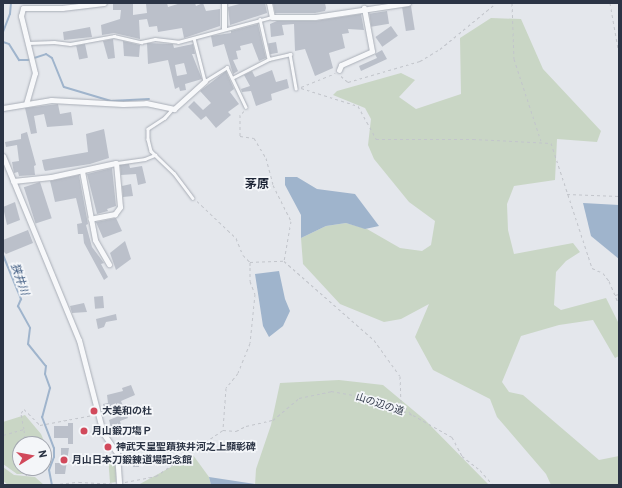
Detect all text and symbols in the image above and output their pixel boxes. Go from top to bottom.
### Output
district label: 茅原 [245,177,269,191]
water label: 狭井川 [8,261,32,297]
street label: 山の辺の道 [354,391,406,417]
place label: 大美和の杜 [102,405,152,417]
marker: 大美和の杜 [89,406,99,416]
place label: 月山鍛刀塲Ｐ [92,425,152,437]
marker: 月山鍛刀塲Ｐ [79,426,89,436]
north arrow [12,436,52,476]
place label: 神武天皇聖蹟狹井河之上顯彰碑 [116,441,256,453]
marker: 神武天皇聖蹟狹井河之上顯彰碑 [103,442,113,452]
text: N [36,449,50,459]
place label: 月山日本刀鍛錬道場記念館 [72,454,192,466]
marker: 月山日本刀鍛錬道場記念館 [59,455,69,465]

